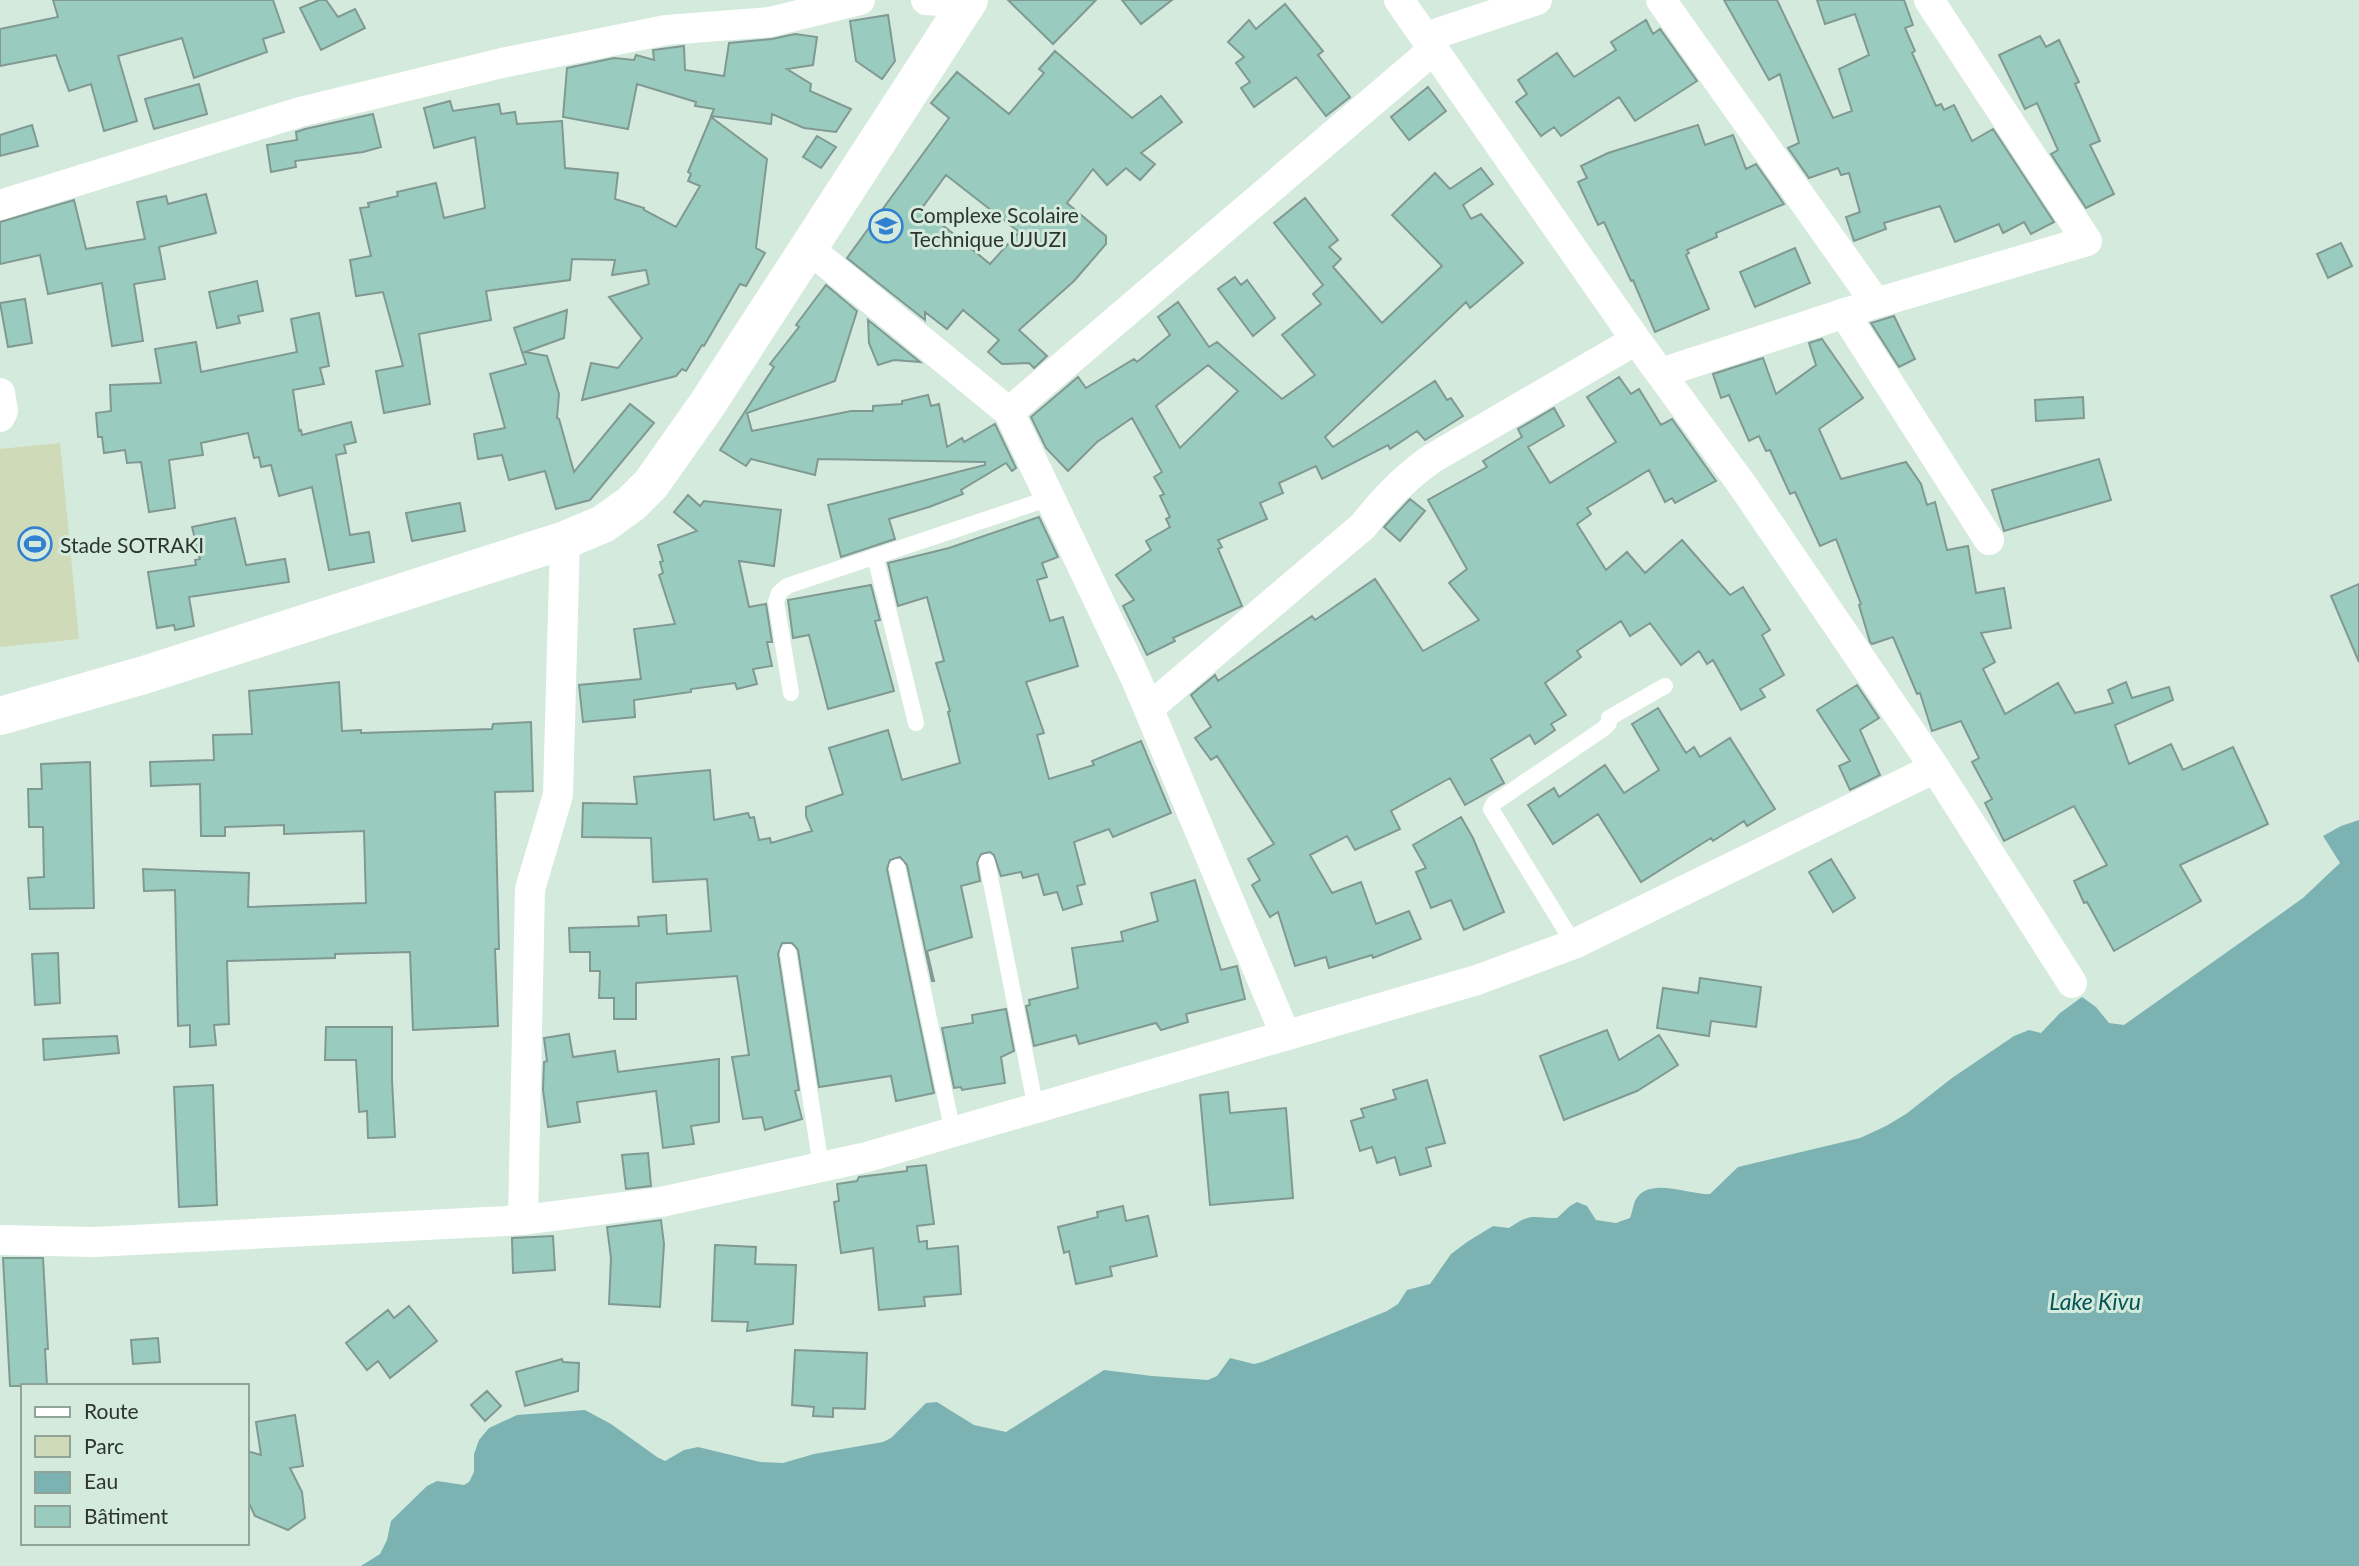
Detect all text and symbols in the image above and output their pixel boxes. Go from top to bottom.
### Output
place label: Complexe Scolaire Technique UJUZI [910,202,1079,251]
school or university icon: Complexe Scolaire Technique UJUZI [867,207,905,245]
sports icon: Stade SOTRAKI [16,525,54,563]
place label: Stade SOTRAKI [60,532,204,557]
water label: Lake Kivu [2049,1287,2141,1315]
legend [21,1384,248,1545]
text: Route [84,1398,139,1423]
text: Parc [84,1433,124,1458]
text: Eau [84,1468,118,1493]
text: Bâtiment [84,1503,169,1528]

